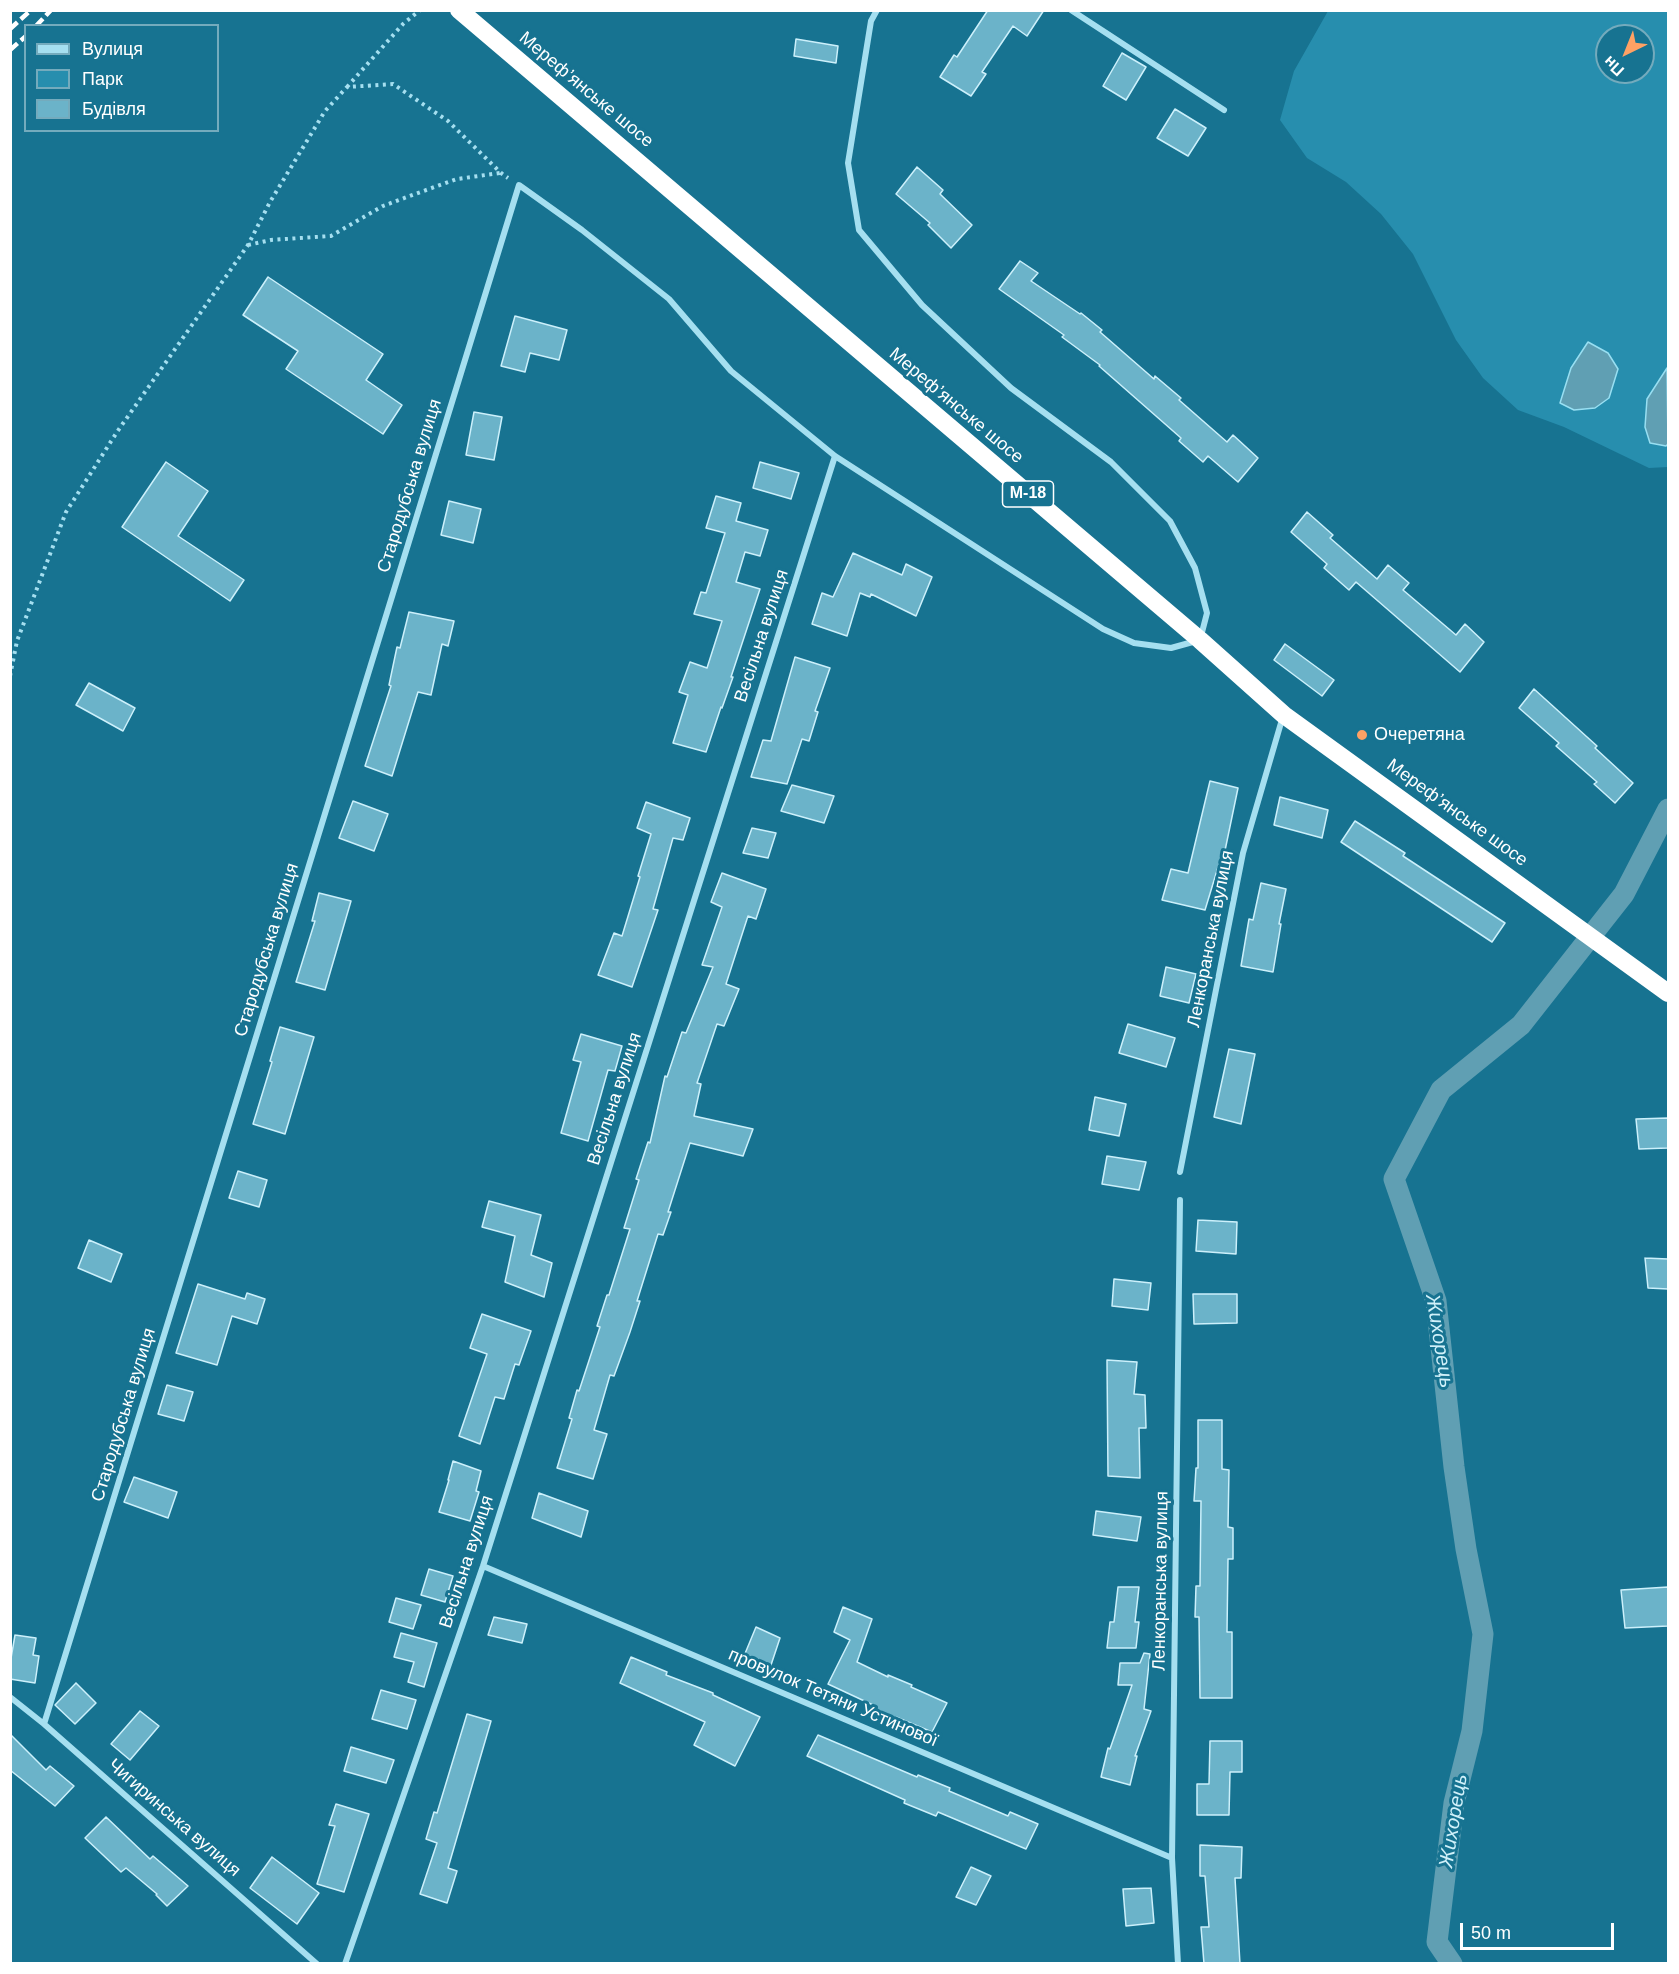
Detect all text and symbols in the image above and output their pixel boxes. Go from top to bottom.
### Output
legend [24,24,219,132]
north arrow [1595,24,1655,84]
street label: Мереф’янське шосе [514,28,658,152]
text: Вулиця [82,39,143,59]
text: Пн [1600,53,1627,80]
text: Парк [82,69,123,89]
text: Будівля [82,99,146,119]
street label: Мереф’янське шосе [884,344,1028,468]
street label: Стародубська вулиця [373,397,447,575]
road number: М-18 [1002,481,1054,507]
street label: Весільна вулиця [730,567,794,705]
place label: Очеретяна [1374,724,1465,746]
marker: Очеретяна [1355,728,1369,742]
street label: Мереф’янське шосе [1382,755,1532,871]
street label: Ленкоранська вулиця [1183,849,1239,1029]
street label: Стародубська вулиця [230,861,304,1039]
street label: Весільна вулиця [583,1030,647,1168]
water label: Жихорець [1420,1292,1458,1390]
street label: Стародубська вулиця [87,1326,161,1504]
street label: Ленкоранська вулиця [1149,1491,1173,1671]
street label: Весільна вулиця [435,1493,499,1631]
street label: провулок Тетяни Устинової [725,1644,941,1752]
street label: Чигиринська вулиця [103,1755,245,1881]
water label: Жихорець [1435,1772,1473,1870]
scale bar [1463,1911,1618,1949]
text: 50 m [1471,1923,1511,1943]

